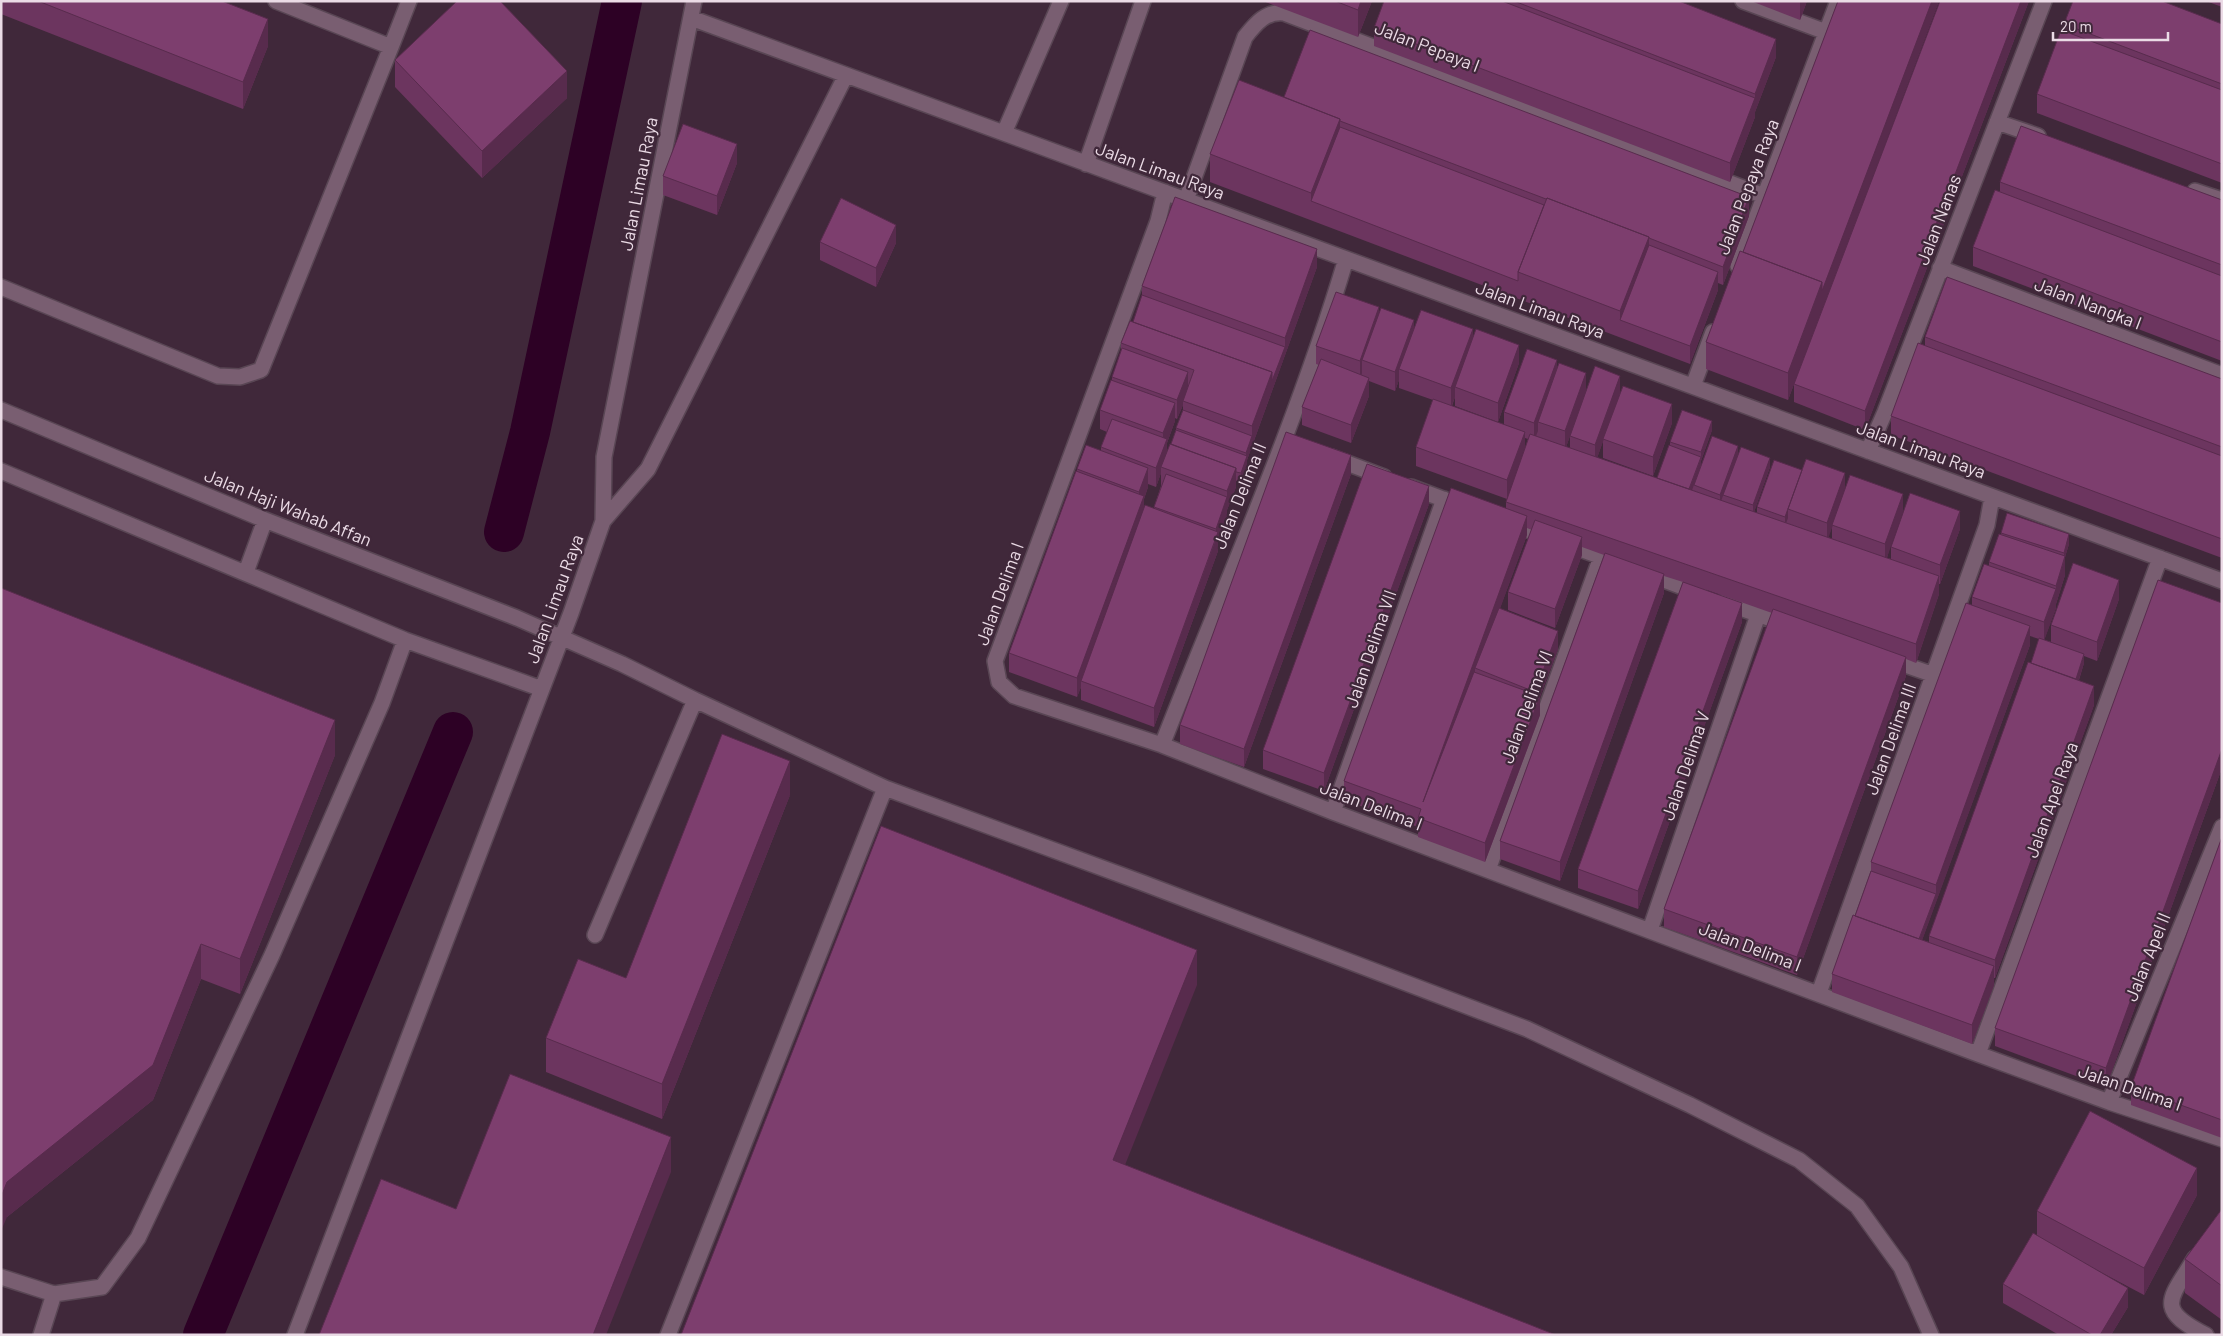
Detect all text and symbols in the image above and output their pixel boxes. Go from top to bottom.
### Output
scale bar [2053,10,2168,42]
street label: Jalan Pepaya I [1372,16,1483,76]
text: 20 m [2060,17,2092,35]
street label: Jalan Limau Raya [614,115,662,253]
street label: Jalan Pepaya Raya [1711,116,1783,258]
street label: Jalan Limau Raya [1093,137,1228,204]
street label: Jalan Nanas [1911,171,1965,268]
street label: Jalan Nangka I [2032,273,2145,334]
street label: Jalan Limau Raya [1473,276,1608,343]
street label: Jalan Limau Raya [1854,416,1989,483]
street label: Jalan Delima II [1208,439,1270,552]
street label: Jalan Haji Wahab Affan [202,463,375,551]
street label: Jalan Limau Raya [521,531,588,666]
street label: Jalan Delima I [970,539,1028,648]
street label: Jalan Delima VII [1340,587,1401,711]
street label: Jalan Delima VI [1495,647,1557,766]
street label: Jalan Delima III [1860,680,1920,798]
street label: Jalan Delima V [1656,708,1714,823]
street label: Jalan Apel Raya [2020,739,2082,861]
street label: Jalan Delima I [1317,775,1426,835]
street label: Jalan Apel II [2119,909,2175,1004]
street label: Jalan Delima I [1696,916,1805,976]
street label: Jalan Delima I [2076,1059,2185,1115]

